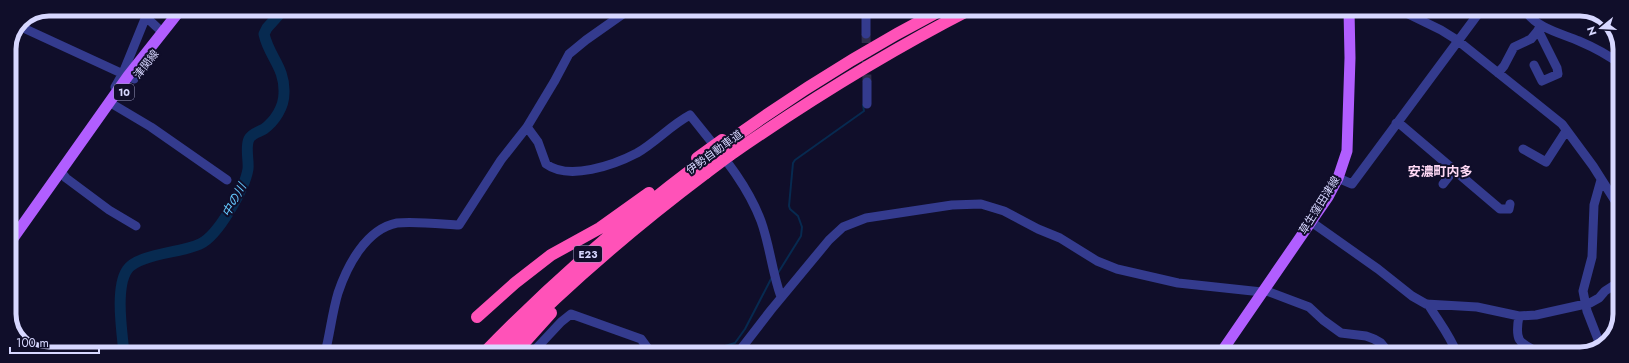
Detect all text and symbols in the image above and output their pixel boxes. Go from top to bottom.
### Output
north arrow [1581,8,1621,48]
text: N [1583,24,1600,38]
street label: 津関線 [130,46,162,82]
road number: 10 [114,84,134,100]
street label: 伊勢自動車道 [683,126,745,178]
district label: 安濃町内多 [1407,162,1473,181]
street label: 草生窪田津線 [1295,173,1343,237]
water label: 中の川 [217,178,252,220]
road number: E23 [574,246,602,262]
scale bar [10,329,99,355]
text: 100 m [16,334,49,352]

